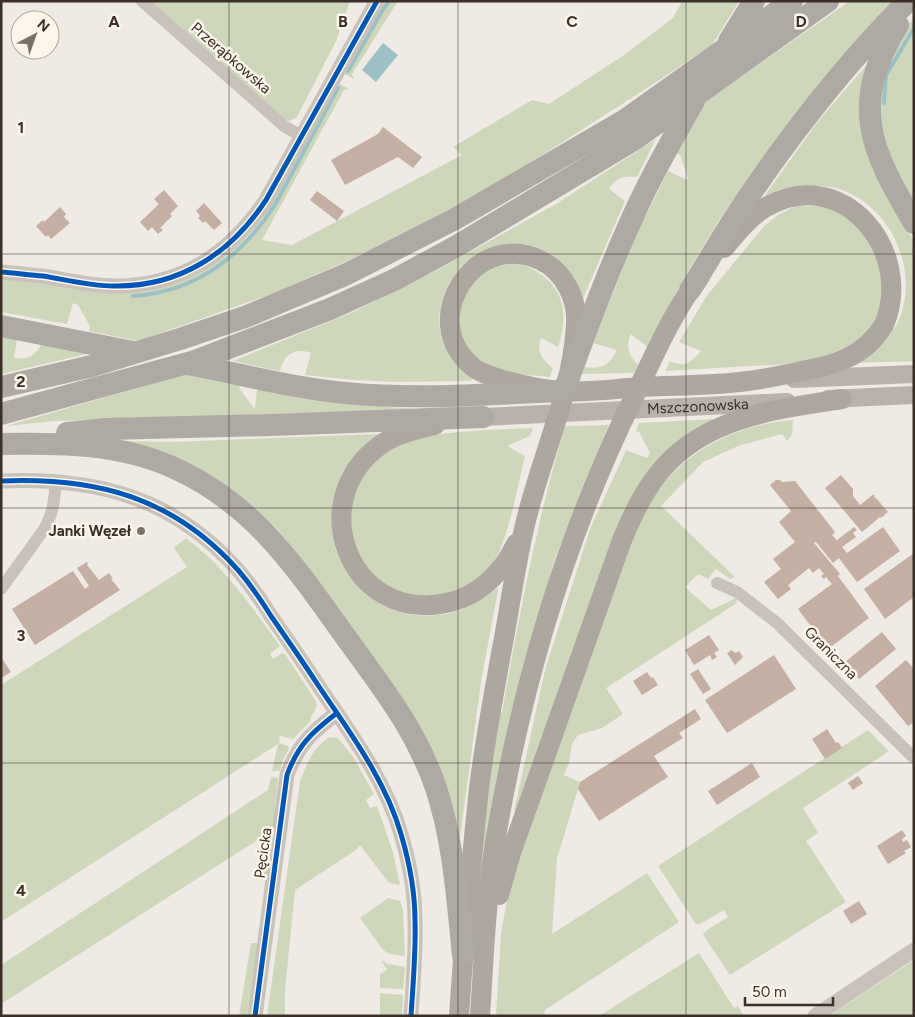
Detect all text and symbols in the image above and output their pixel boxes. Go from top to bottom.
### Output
north arrow [10,10,60,60]
text: A [108,12,120,31]
text: B [338,12,348,31]
text: C [566,12,578,31]
text: D [795,12,807,31]
text: N [34,16,53,36]
street label: Przerąbkowska [187,18,275,98]
text: 1 [18,118,24,137]
text: 2 [16,372,26,391]
street label: Mszczonowska [646,395,749,418]
place label: Janki Węzeł [48,522,132,540]
marker: Janki Węzeł [135,525,147,537]
street label: Graniczna [801,623,861,683]
text: 3 [17,626,26,645]
street label: Pęcicka [251,826,275,880]
text: 4 [16,881,26,900]
scale bar [745,974,832,1006]
text: 50 m [752,983,787,1001]

